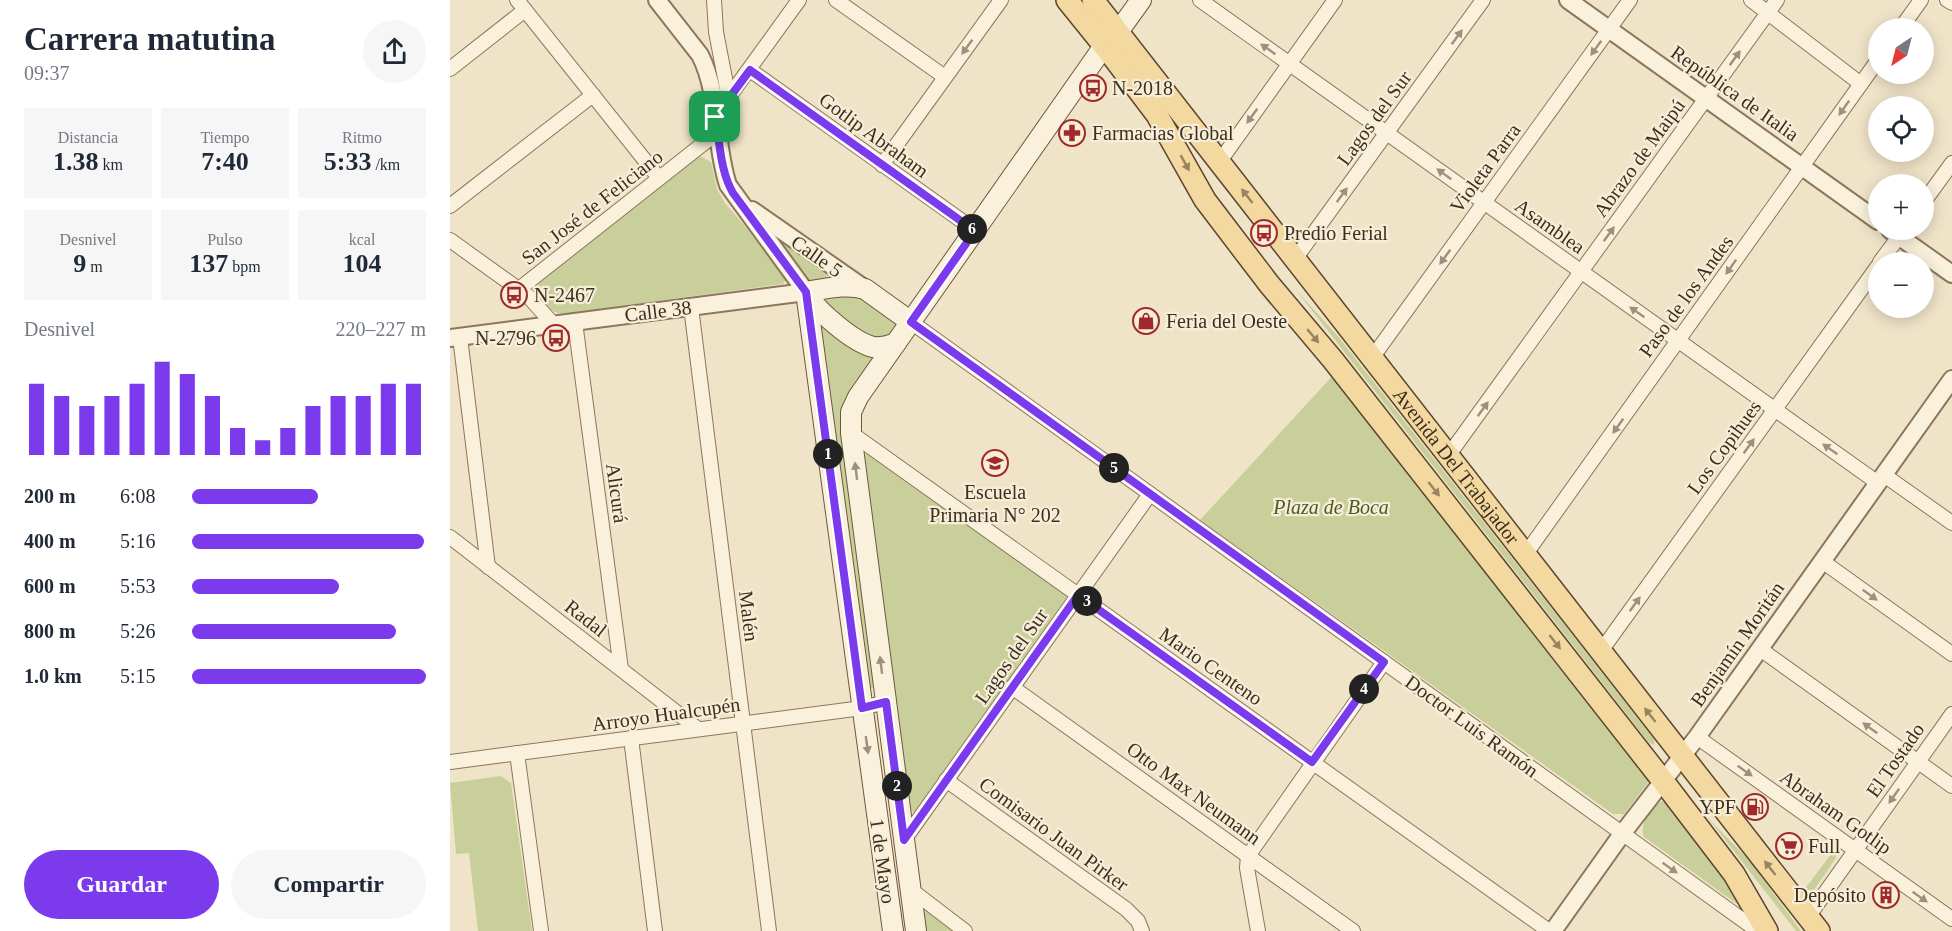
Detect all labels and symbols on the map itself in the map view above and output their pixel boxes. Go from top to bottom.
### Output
north arrow [1868,18,1934,84]
one-way arrow [1450,29,1462,44]
one-way arrow [961,39,973,55]
one-way arrow [1590,40,1602,55]
street label: República de Italia [1666,41,1803,146]
one-way arrow [1261,43,1276,55]
one-way arrow [1729,51,1741,67]
street label: Lagos del Sur [1332,66,1417,170]
bus stop icon: N-2018 [1078,73,1108,103]
place label: N-2018 [1112,77,1173,99]
street label: Gotlip Abraham [815,88,933,183]
pin [689,91,740,142]
street label: Abrazo de Maipú [1589,95,1690,222]
one-way arrow [1838,100,1850,116]
one-way arrow [1246,107,1258,123]
pharmacy icon: Farmacias Global [1057,118,1087,148]
street label: Violeta Parra [1445,119,1525,217]
place label: Farmacias Global [1092,122,1234,144]
street label: San José de Feliciano [517,145,667,269]
one-way arrow [1180,155,1190,172]
one-way arrow [1437,168,1453,180]
one-way arrow [1336,187,1348,203]
one-way arrow [1240,188,1253,204]
street label: Asamblea [1511,194,1589,258]
pin: 6 [957,214,987,244]
bus stop icon: Predio Ferial [1249,218,1279,248]
place label: Predio Ferial [1284,222,1388,244]
one-way arrow [1603,226,1615,242]
street label: Calle 5 [787,231,847,281]
street label: Paso de los Andes [1634,231,1738,361]
one-way arrow [1439,248,1451,264]
one-way arrow [1725,258,1737,274]
bus stop icon: N-2467 [499,280,529,310]
place label: N-2467 [534,284,595,306]
street label: Calle 38 [623,296,693,326]
shop icon: Feria del Oeste [1131,306,1161,336]
one-way arrow [1630,306,1646,318]
place label: Feria del Oeste [1166,310,1287,332]
bus stop icon: N-2796 [541,323,571,353]
place label: N-2796 [475,327,536,349]
one-way arrow [1307,328,1320,344]
street label: Avenida Del Trabajador [1389,384,1524,549]
street label: Los Copihues [1683,396,1766,499]
one-way arrow [1476,401,1488,416]
one-way arrow [1612,418,1624,433]
one-way arrow [1743,438,1755,454]
pin: 1 [813,439,843,469]
one-way arrow [1823,443,1839,455]
school or university icon: Escuela Primaria N° 202 [980,448,1010,478]
pin: 5 [1099,453,1129,483]
street label: Alicurá [602,462,632,524]
one-way arrow [851,462,861,481]
place label: Escuela Primaria N° 202 [929,481,1061,526]
one-way arrow [1428,481,1441,497]
park label: Plaza de Boca [1272,496,1389,518]
street label: Benjamín Moritán [1686,577,1789,711]
pin: 3 [1072,586,1102,616]
street label: Malén [735,589,763,643]
one-way arrow [1862,589,1877,601]
street label: Radal [561,595,611,641]
one-way arrow [1629,597,1641,613]
street label: Lagos del Sur [970,604,1053,708]
street label: Mario Centeno [1155,622,1267,710]
one-way arrow [1548,635,1560,650]
one-way arrow [876,655,886,674]
street label: Doctor Luis Ramón [1401,670,1543,782]
pin: 4 [1349,674,1379,704]
street label: Arroyo Hualcupén [590,693,742,736]
one-way arrow [1644,707,1656,723]
street label: El Tostado [1861,719,1929,801]
one-way arrow [1863,722,1879,734]
one-way arrow [863,736,872,755]
street label: Otto Max Neumann [1123,737,1265,849]
one-way arrow [1736,765,1752,777]
street label: Abraham Gotlip [1776,766,1896,859]
pin: 2 [882,771,912,801]
street label: Comisario Juan Pirker [975,773,1133,896]
one-way arrow [1888,788,1900,804]
fuel station icon: YPF [1740,792,1770,822]
place label: YPF [1699,796,1736,818]
street label: 1 de Mayo [865,817,900,905]
supermarket icon: Full [1774,831,1804,861]
place label: Full [1808,835,1841,857]
one-way arrow [1662,861,1677,873]
one-way arrow [1765,861,1777,876]
building icon: Depósito [1871,880,1901,910]
place label: Depósito [1794,884,1866,907]
one-way arrow [1912,891,1928,903]

